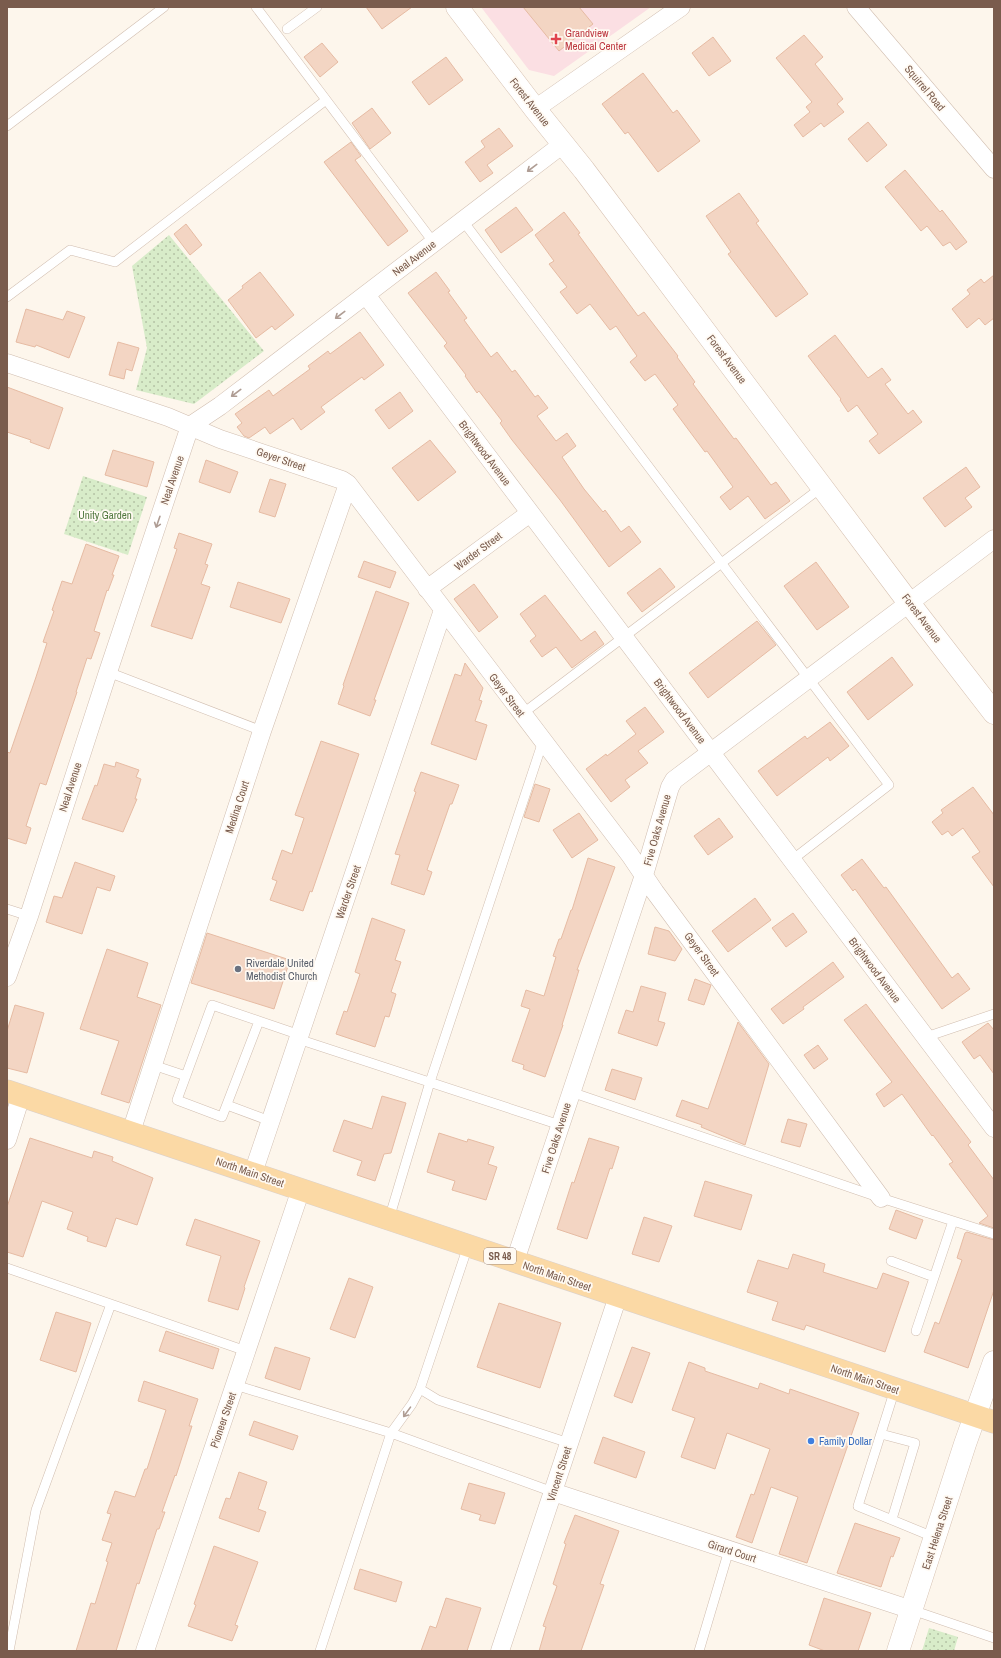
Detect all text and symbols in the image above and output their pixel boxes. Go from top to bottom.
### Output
place label: Grandview Medical Center [565,26,626,53]
marker: Grandview Medical Center [550,33,562,45]
street label: Squirrel Road [902,62,948,114]
street label: Forest Avenue [507,75,553,129]
one-way arrow [527,164,538,172]
street label: Neal Avenue [389,237,439,279]
one-way arrow [334,311,345,319]
street label: Forest Avenue [704,332,750,386]
one-way arrow [231,389,242,398]
street label: Brightwood Avenue [456,418,514,488]
street label: Geyer Street [255,444,308,474]
street label: Neal Avenue [157,454,187,506]
park label: Unity Garden [78,508,132,522]
one-way arrow [154,516,161,529]
street label: Warder Street [451,528,505,573]
street label: Forest Avenue [899,591,945,645]
street label: Geyer Street [486,670,528,720]
street label: Brightwood Avenue [651,676,709,746]
street label: Neal Avenue [55,761,85,813]
street label: Medina Court [222,778,252,835]
street label: Five Oaks Avenue [640,793,674,867]
street label: Warder Street [332,863,364,921]
street label: Geyer Street [681,929,723,979]
street label: Brightwood Avenue [846,935,904,1005]
place label: Riverdale United Methodist Church [246,956,317,983]
marker: Riverdale United Methodist Church [233,964,243,974]
street label: Five Oaks Avenue [538,1101,574,1175]
street label: North Main Street [214,1154,286,1190]
road number: SR 48 [484,1248,516,1264]
street label: North Main Street [521,1258,593,1294]
street label: North Main Street [829,1361,901,1397]
street label: Pioneer Street [207,1390,239,1450]
one-way arrow [402,1406,411,1417]
place label: Family Dollar [819,1434,872,1448]
marker: Family Dollar [806,1436,816,1446]
street label: Vincent Street [544,1444,575,1503]
street label: East Helena Street [919,1494,956,1571]
street label: Girard Court [706,1537,758,1566]

